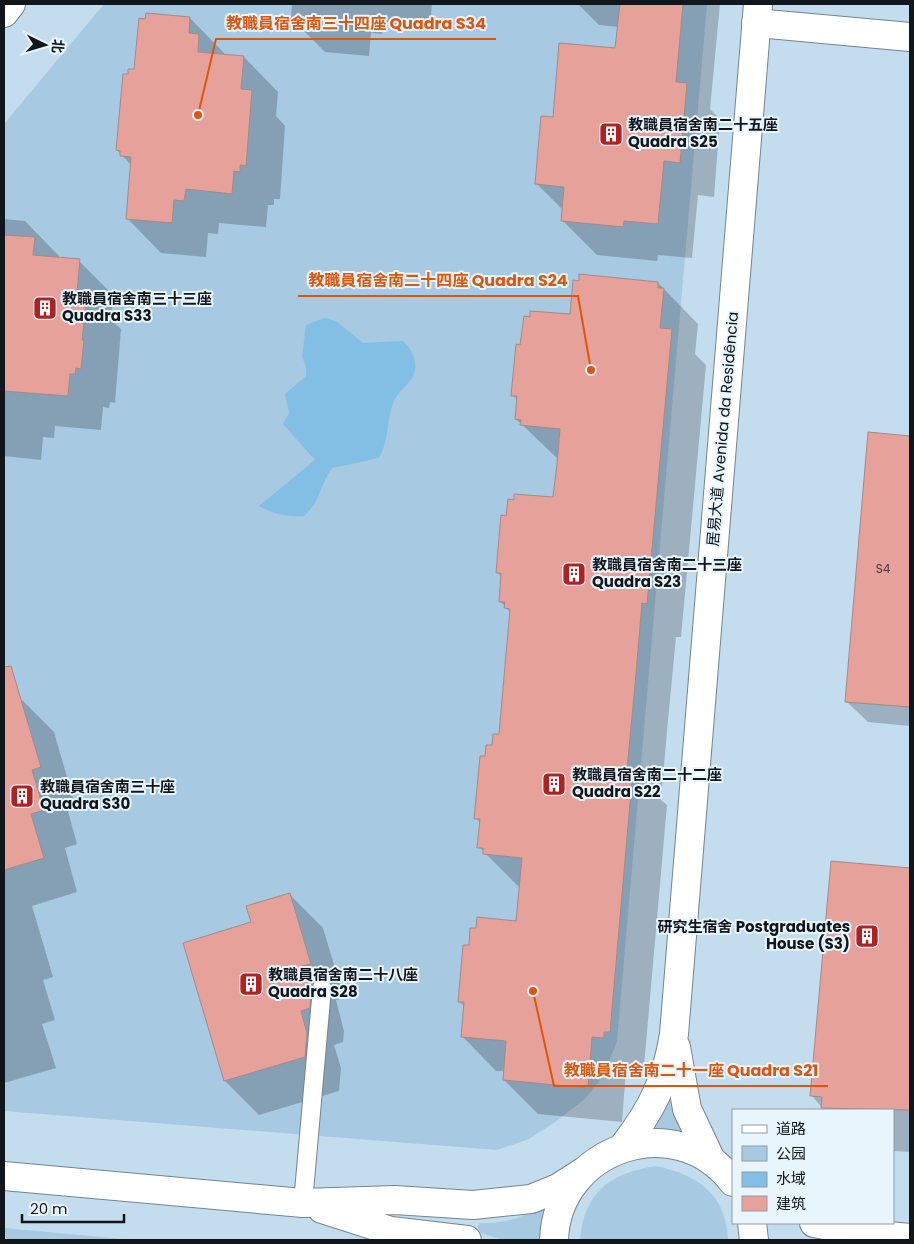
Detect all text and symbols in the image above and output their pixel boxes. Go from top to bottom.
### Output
callout: 教職員宿舍南三十四座 Quadra S34 [216,8,496,39]
text: 教職員宿舍南三十四座 Quadra S34 [226,12,486,35]
north arrow [20,20,70,70]
text: 北 [47,38,69,54]
place label: 教職員宿舍南二十五座 Quadra S25 [628,114,778,152]
building icon: 教職員宿舍南二十五座 Quadra S25 [598,121,624,147]
callout: 教職員宿舍南二十四座 Quadra S24 [298,265,578,296]
text: 教職員宿舍南二十四座 Quadra S24 [308,269,568,292]
place label: 教職員宿舍南三十三座 Quadra S33 [62,288,212,326]
building icon: 教職員宿舍南三十三座 Quadra S33 [32,295,58,321]
street label: 居易大道 Avenida da Residência [702,311,743,547]
place label: 教職員宿舍南二十三座 Quadra S23 [592,554,742,592]
house number: S4 [876,560,891,577]
building icon: 教職員宿舍南二十三座 Quadra S23 [561,561,587,587]
place label: 教職員宿舍南二十二座 Quadra S22 [572,764,722,802]
building icon: 教職員宿舍南二十二座 Quadra S22 [541,771,567,797]
place label: 教職員宿舍南三十座 Quadra S30 [40,776,175,814]
building icon: 教職員宿舍南三十座 Quadra S30 [9,783,35,809]
place label: 研究生宿舍 Postgraduates House (S3) [657,916,850,954]
building icon: 研究生宿舍 Postgraduates House (S3) [854,923,880,949]
place label: 教職員宿舍南二十八座 Quadra S28 [268,964,418,1002]
building icon: 教職員宿舍南二十八座 Quadra S28 [238,971,264,997]
callout: 教職員宿舍南二十一座 Quadra S21 [554,1055,828,1086]
text: 教職員宿舍南二十一座 Quadra S21 [564,1059,818,1082]
legend [732,1109,894,1224]
text: 道路 [776,1118,806,1139]
text: 公园 [776,1143,806,1164]
text: 水域 [776,1168,806,1189]
scale bar [22,1192,125,1224]
text: 建筑 [776,1193,806,1214]
text: 20 m [30,1198,68,1219]

